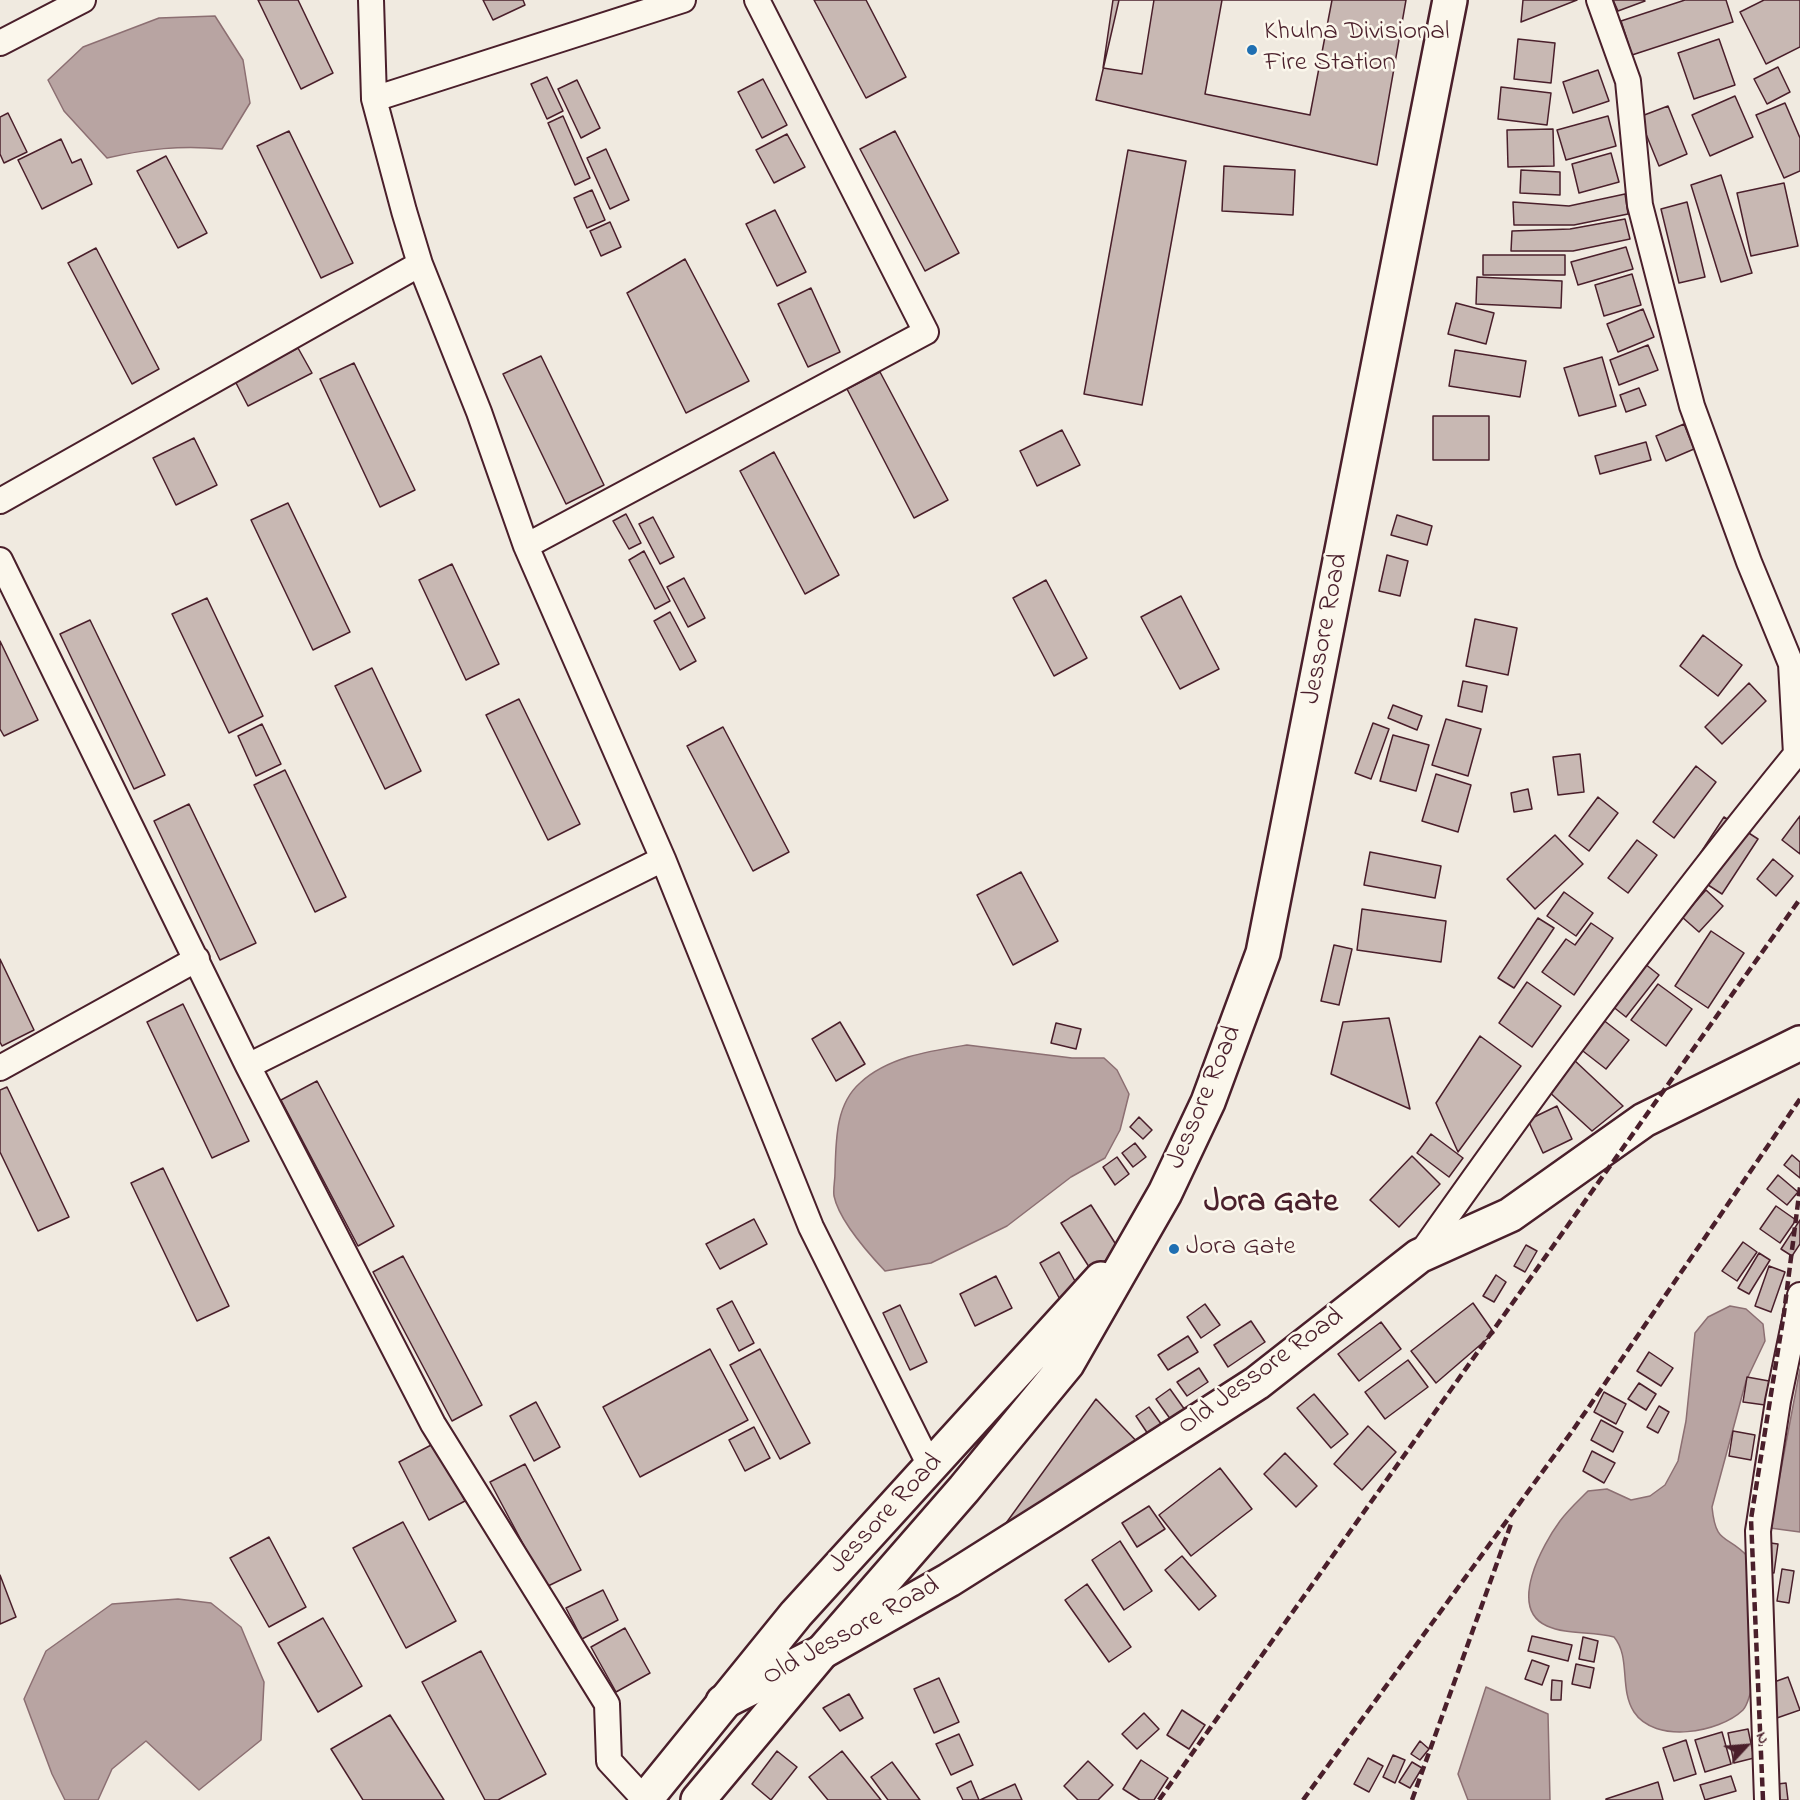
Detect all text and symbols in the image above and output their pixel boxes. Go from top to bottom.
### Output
place label: Khulna Divisional Fire Station [1264,18,1449,81]
marker: Khulna Divisional Fire Station [1245,43,1259,57]
street label: Jessore Road [1297,551,1357,707]
street label: Jessore Road [1161,1021,1251,1175]
district label: Jora Gate [1204,1185,1338,1225]
place label: Jora Gate [1186,1233,1296,1265]
marker: Jora Gate [1167,1242,1181,1256]
street label: Old Jessore Road [1173,1302,1351,1444]
street label: Jessore Road [823,1448,951,1582]
street label: Old Jessore Road [758,1571,946,1695]
north arrow [1716,1716,1776,1776]
text: N [1749,1728,1775,1748]

